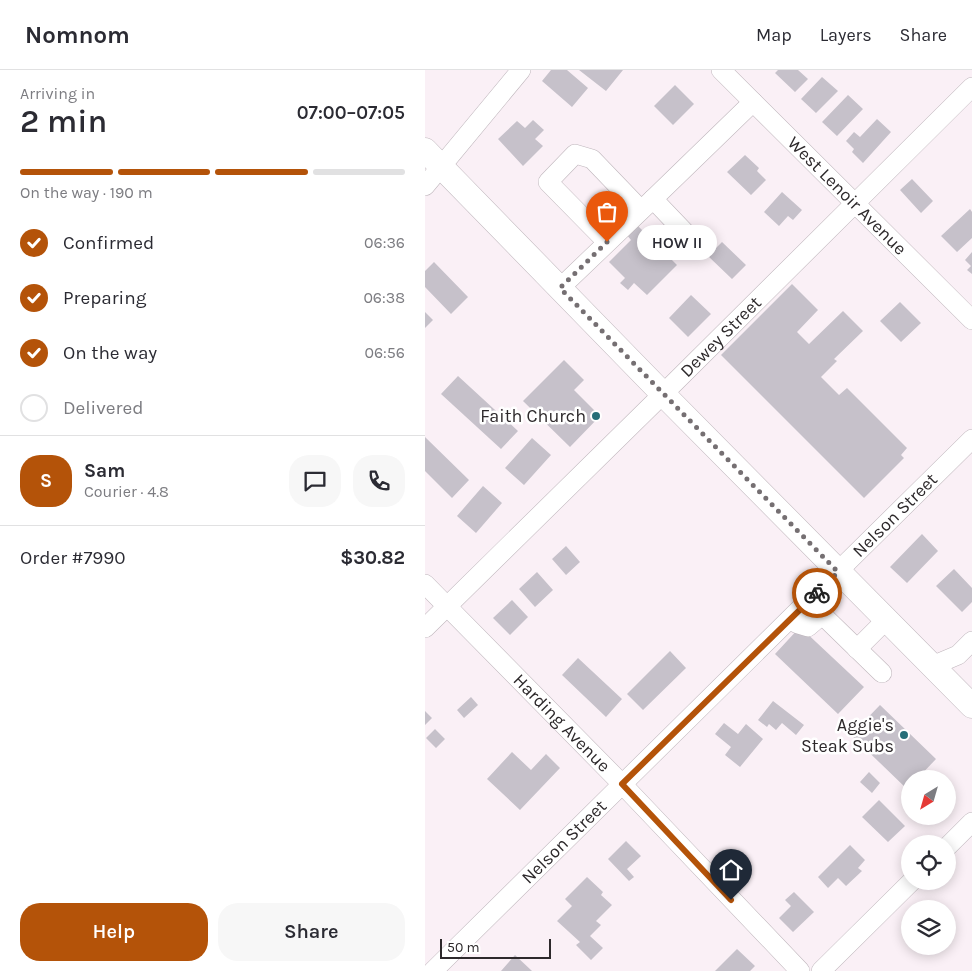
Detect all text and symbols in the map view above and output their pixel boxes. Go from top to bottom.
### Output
text: Nomnom [25,21,130,49]
text: Map [756,24,792,46]
text: Layers [820,24,872,46]
text: Share [900,24,947,46]
text: Arriving in [20,84,95,103]
text: 07:00–07:05 [297,102,405,124]
text: 2 min [20,103,107,140]
street label: West Lenoir Avenue [783,132,911,260]
text: On the way · 190 m [20,183,153,202]
pin [586,191,628,242]
icon: bag [593,198,621,226]
callout: HOW II [637,224,717,260]
icon: check [20,229,48,257]
text: Confirmed [63,232,154,254]
text: 06:36 [364,233,405,252]
text: HOW II [652,233,702,252]
icon: check [20,284,48,312]
text: Preparing [63,287,146,309]
text: 06:38 [363,288,405,307]
street label: Dewey Street [675,292,766,382]
icon: check [20,339,48,367]
text: On the way [63,342,157,364]
text: 06:56 [364,343,405,362]
text: Delivered [63,397,143,419]
place label: Faith Church [480,405,586,427]
marker: Faith Church [590,410,602,422]
button: chat [289,455,341,507]
button: phone [353,455,405,507]
text: Sam [84,460,125,482]
street label: Nelson Street [848,468,942,562]
text: S [40,470,52,492]
text: Courier · 4.8 [84,482,169,501]
text: Order #7990 [20,547,126,569]
text: $30.82 [340,547,405,569]
courier [792,568,842,618]
icon: bike [803,579,831,607]
street label: Harding Avenue [509,669,615,777]
place label: Aggie's Steak Subs [801,714,894,757]
marker: Aggie's Steak Subs [898,729,910,741]
north arrow [901,770,956,825]
map controls [901,770,956,955]
street label: Nelson Street [517,795,611,888]
button: locate [901,835,956,890]
pin [710,849,752,900]
icon: home [717,856,745,884]
button: layers [901,900,956,955]
button: Help [20,903,208,961]
button: Share [218,903,405,961]
scale bar [440,936,551,959]
text: 50 m [447,939,480,956]

